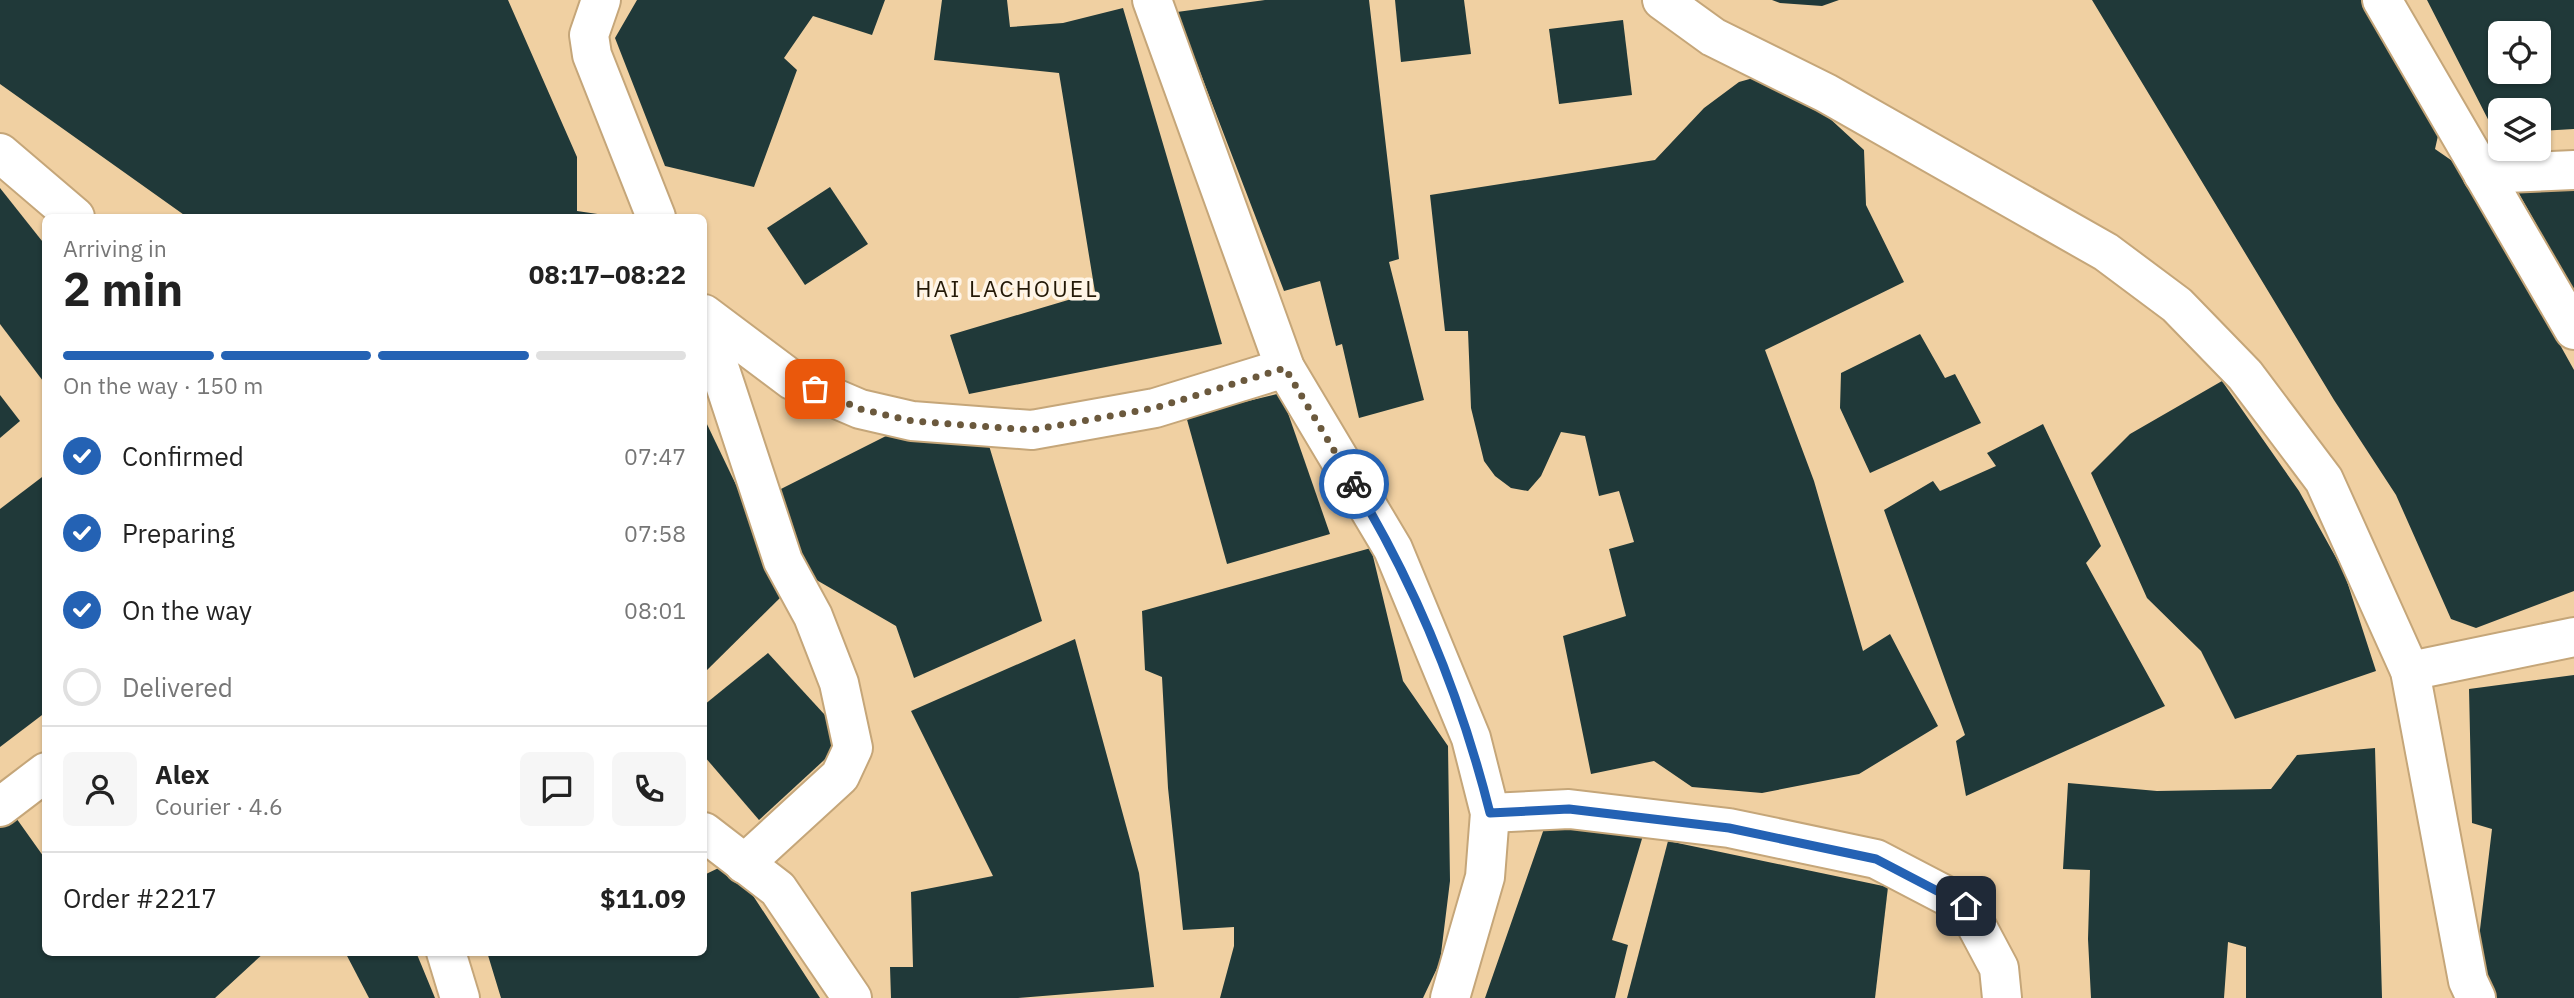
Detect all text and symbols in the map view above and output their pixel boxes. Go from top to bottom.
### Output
map controls [2488,21,2551,161]
button: locate [2488,21,2551,84]
button: layers [2488,98,2551,161]
text: Arriving in [63,233,167,263]
text: 08:17–08:22 [529,257,686,291]
text: 2 min [63,259,183,319]
district label: HAI LACHOUEL [915,273,1099,303]
pin [785,359,845,419]
text: On the way · 150 m [63,370,263,400]
icon: bag [796,370,834,408]
icon: check [63,437,101,475]
text: Confirmed [122,439,244,473]
text: 07:47 [624,441,686,471]
courier [1319,449,1389,519]
icon: bike [1335,465,1373,503]
icon: check [63,514,101,552]
text: Preparing [122,516,235,550]
text: 07:58 [624,518,686,548]
icon: check [63,591,101,629]
text: On the way [122,593,252,627]
text: 08:01 [624,595,686,625]
text: Delivered [122,670,233,704]
button: person [63,752,137,826]
button: chat [520,752,594,826]
button: phone [612,752,686,826]
text: Alex [155,757,209,791]
text: Courier · 4.6 [155,791,283,821]
pin [1936,876,1996,936]
text: Order #2217 [63,881,217,915]
text: $11.09 [600,881,686,915]
icon: home [1947,887,1985,925]

